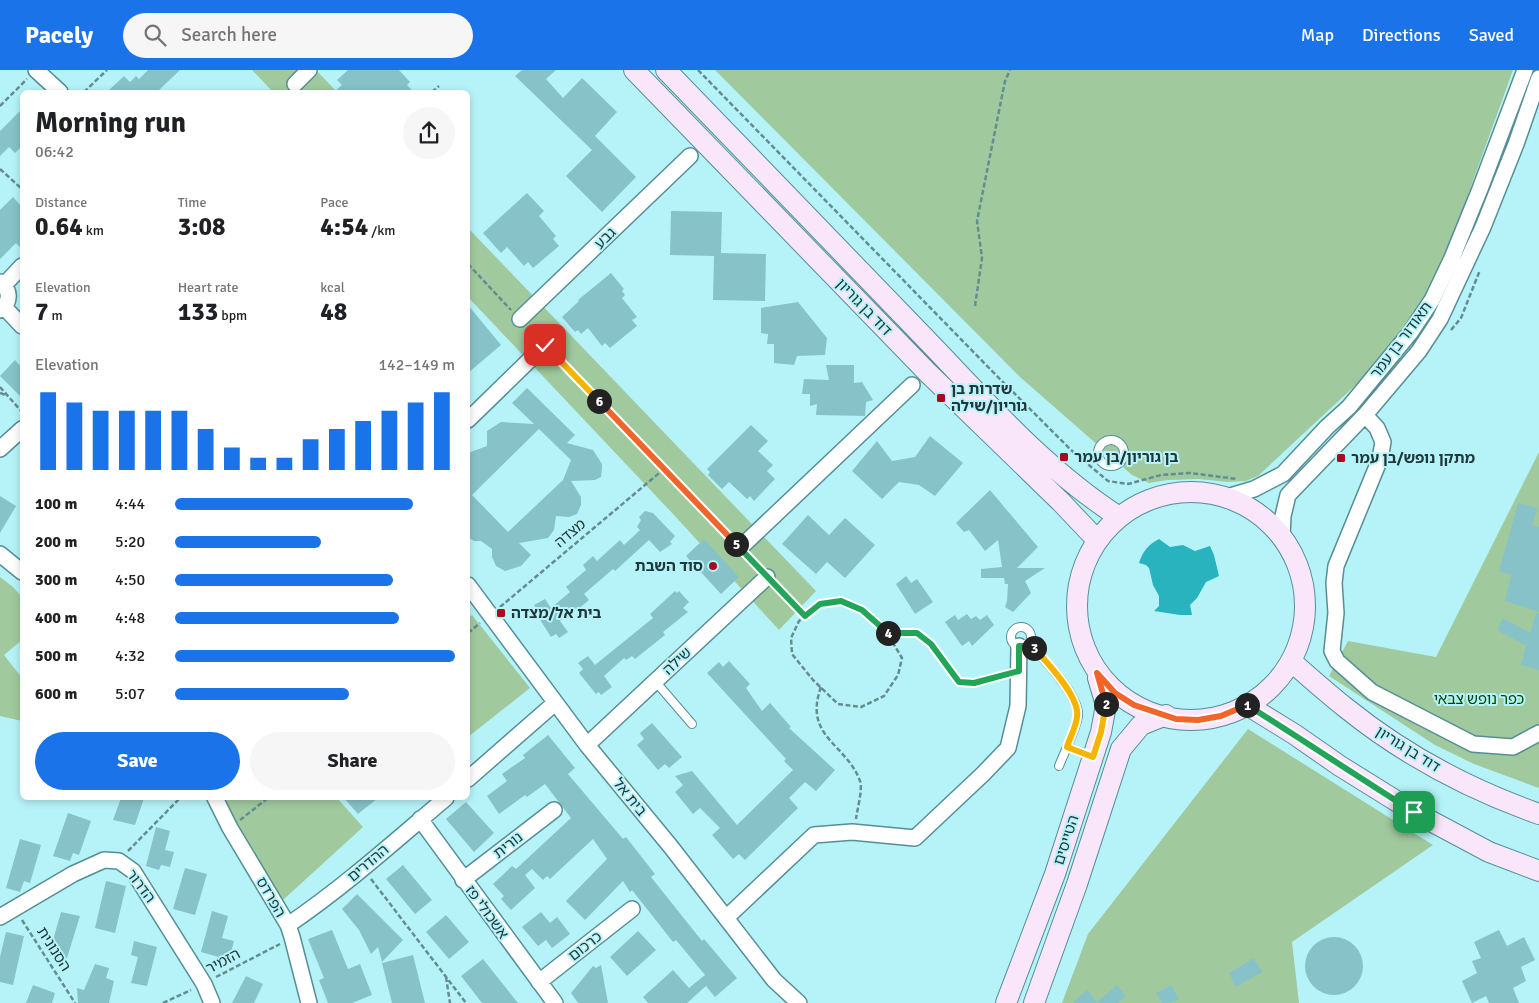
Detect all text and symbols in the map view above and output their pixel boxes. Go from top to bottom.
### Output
search box [123,13,473,58]
text: Pacely [25,20,93,50]
icon: search [141,21,169,49]
text: Search here [181,23,277,47]
text: Map [1301,24,1334,46]
text: Directions [1362,24,1441,46]
text: Saved [1469,24,1514,46]
text: Morning run [35,106,186,140]
button: share [403,107,455,159]
text: 06:42 [35,142,74,162]
text: Distance [35,194,87,211]
text: Time [178,194,207,211]
text: Pace [320,194,349,211]
text: 0.64 [35,211,83,242]
text: 3:08 [178,211,226,242]
text: 4:54 [320,211,368,242]
text: km [83,222,104,239]
text: /km [368,222,395,239]
street label: גבע [590,223,620,253]
street label: דוד בן גוריון [832,275,896,339]
text: Elevation [35,279,91,296]
text: Heart rate [178,279,238,296]
text: kcal [320,279,345,296]
text: 7 [35,296,49,327]
text: 133 [178,296,218,327]
text: 48 [320,296,347,327]
street label: תאודור בן עמר [1366,298,1436,382]
text: m [49,307,63,324]
text: bpm [218,307,247,324]
pin [524,324,566,366]
icon: check [531,331,559,359]
text: Elevation [35,355,99,375]
text: 142–149 m [378,355,455,375]
place label: שדרות בן גוריון/שילה [951,380,1027,415]
pin: 6 [586,388,612,414]
marker: שדרות בן גוריון/שילה [935,392,947,404]
text: 6 [596,393,603,410]
place label: בן גוריון/בן עמר [1074,448,1178,466]
place label: מתקן נופש/בן עמר [1351,449,1476,467]
marker: בן גוריון/בן עמר [1058,451,1070,463]
marker: מתקן נופש/בן עמר [1335,452,1347,464]
text: 100 m [35,494,77,514]
text: 4:44 [115,494,145,514]
street label: מצדה [551,515,589,551]
text: 200 m [35,532,77,552]
text: 5:20 [115,532,145,552]
pin: 5 [724,532,748,556]
text: 5 [733,536,740,553]
place label: סוד השבת [635,557,703,575]
marker: סוד השבת [707,560,719,572]
text: 300 m [35,570,77,590]
text: 4:50 [115,570,145,590]
place label: בית אל/מצדה [511,604,601,622]
marker: בית אל/מצדה [495,607,507,619]
text: 400 m [35,608,77,628]
text: 4:48 [115,608,145,628]
pin: 4 [876,620,900,646]
text: 4 [885,625,892,642]
pin: 3 [1022,636,1046,660]
text: 3 [1031,640,1038,657]
street label: שילה [659,643,695,679]
text: 500 m [35,646,77,666]
text: 4:32 [115,646,145,666]
text: 600 m [35,684,77,704]
text: 5:07 [115,684,145,704]
park label: כפר נופש צבאי [1434,690,1525,708]
pin: 2 [1094,692,1118,716]
pin: 1 [1234,692,1260,718]
text: 2 [1103,696,1110,713]
text: 1 [1244,697,1251,714]
street label: דוד בן גוריון [1372,722,1444,776]
button: Save [35,732,240,790]
button: Share [250,732,455,790]
street label: בית אל [609,774,651,820]
pin [1393,791,1435,833]
icon: arrive [1400,798,1428,826]
street label: הטייסים [1049,813,1083,867]
street label: נורית [490,828,526,862]
street label: ההדרים [344,841,392,885]
street label: הדרור [123,866,159,906]
street label: הפרדס [252,874,290,920]
street label: אשכולי פז [462,882,512,942]
street label: הסנונית [33,923,75,975]
street label: כרכום [565,927,606,965]
street label: הזמיר [203,945,243,977]

